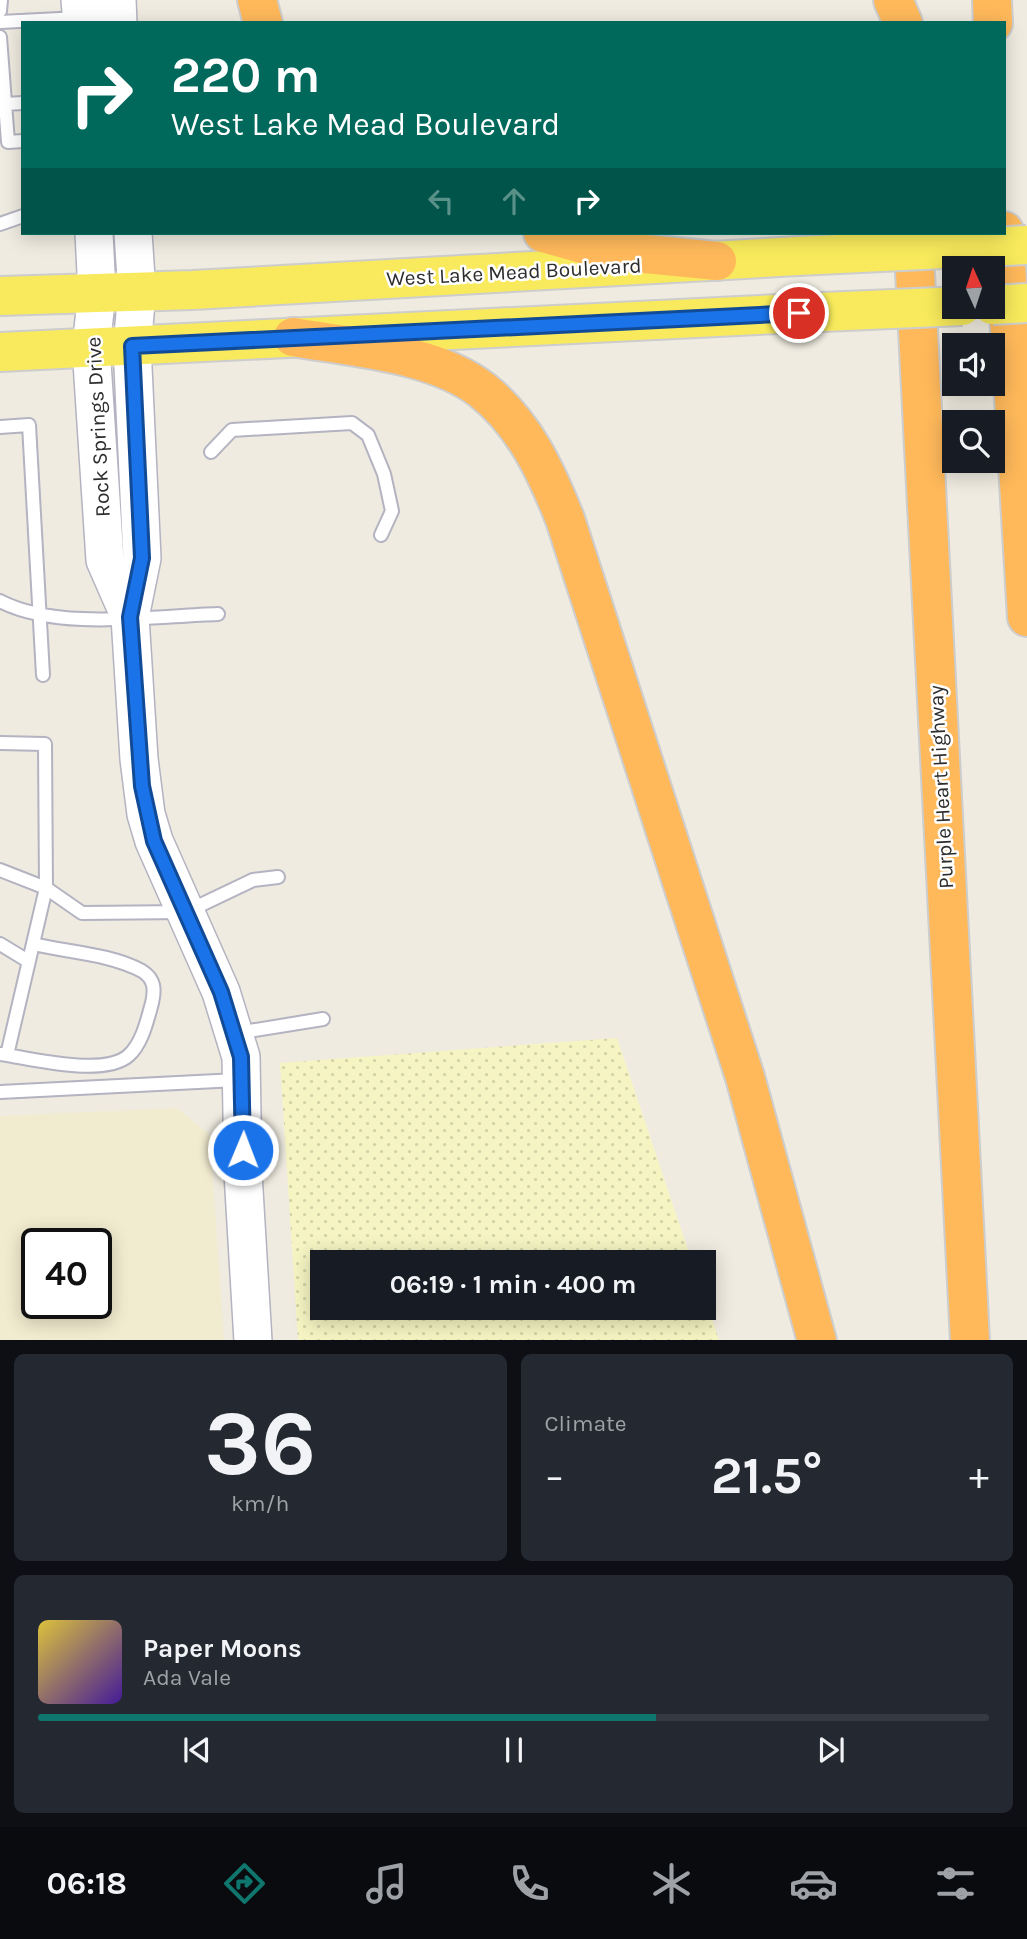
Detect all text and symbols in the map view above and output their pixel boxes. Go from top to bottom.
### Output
text: 220 m [171,47,320,104]
icon: right [56,49,147,140]
text: West Lake Mead Boulevard [171,106,560,143]
icon: left [422,182,460,220]
icon: ahead [495,182,533,220]
icon: right [568,182,606,220]
street label: West Lake Mead Boulevard [386,253,642,291]
north arrow [942,256,1004,318]
map controls [942,256,1005,473]
pin [769,283,829,343]
icon: arrive [780,294,818,332]
button: sound [942,333,1005,396]
street label: Rock Springs Drive [81,336,115,518]
button: search [942,410,1005,473]
street label: Purple Heart Highway [924,684,958,890]
position arrow [206,1113,280,1187]
speed limit sign: 40 [21,1228,112,1319]
text: 06:19 · 1 min · 400 m [390,1269,636,1300]
text: 36 [204,1391,316,1497]
text: Climate [545,1410,627,1437]
text: 21.5° [711,1445,823,1506]
text: − [545,1454,564,1499]
text: + [969,1454,989,1499]
text: km/h [231,1490,289,1517]
text: Paper Moons [143,1633,302,1664]
text: Ada Vale [143,1664,231,1691]
icon: previous [178,1731,216,1769]
icon: pause [495,1731,533,1769]
icon: next [812,1731,850,1769]
icon: directions [220,1859,269,1908]
icon: music [362,1859,411,1908]
icon: phone [505,1859,554,1908]
icon: climate [647,1859,696,1908]
icon: car [789,1859,838,1908]
icon: filters [931,1859,980,1908]
text: 06:18 [47,1865,127,1902]

